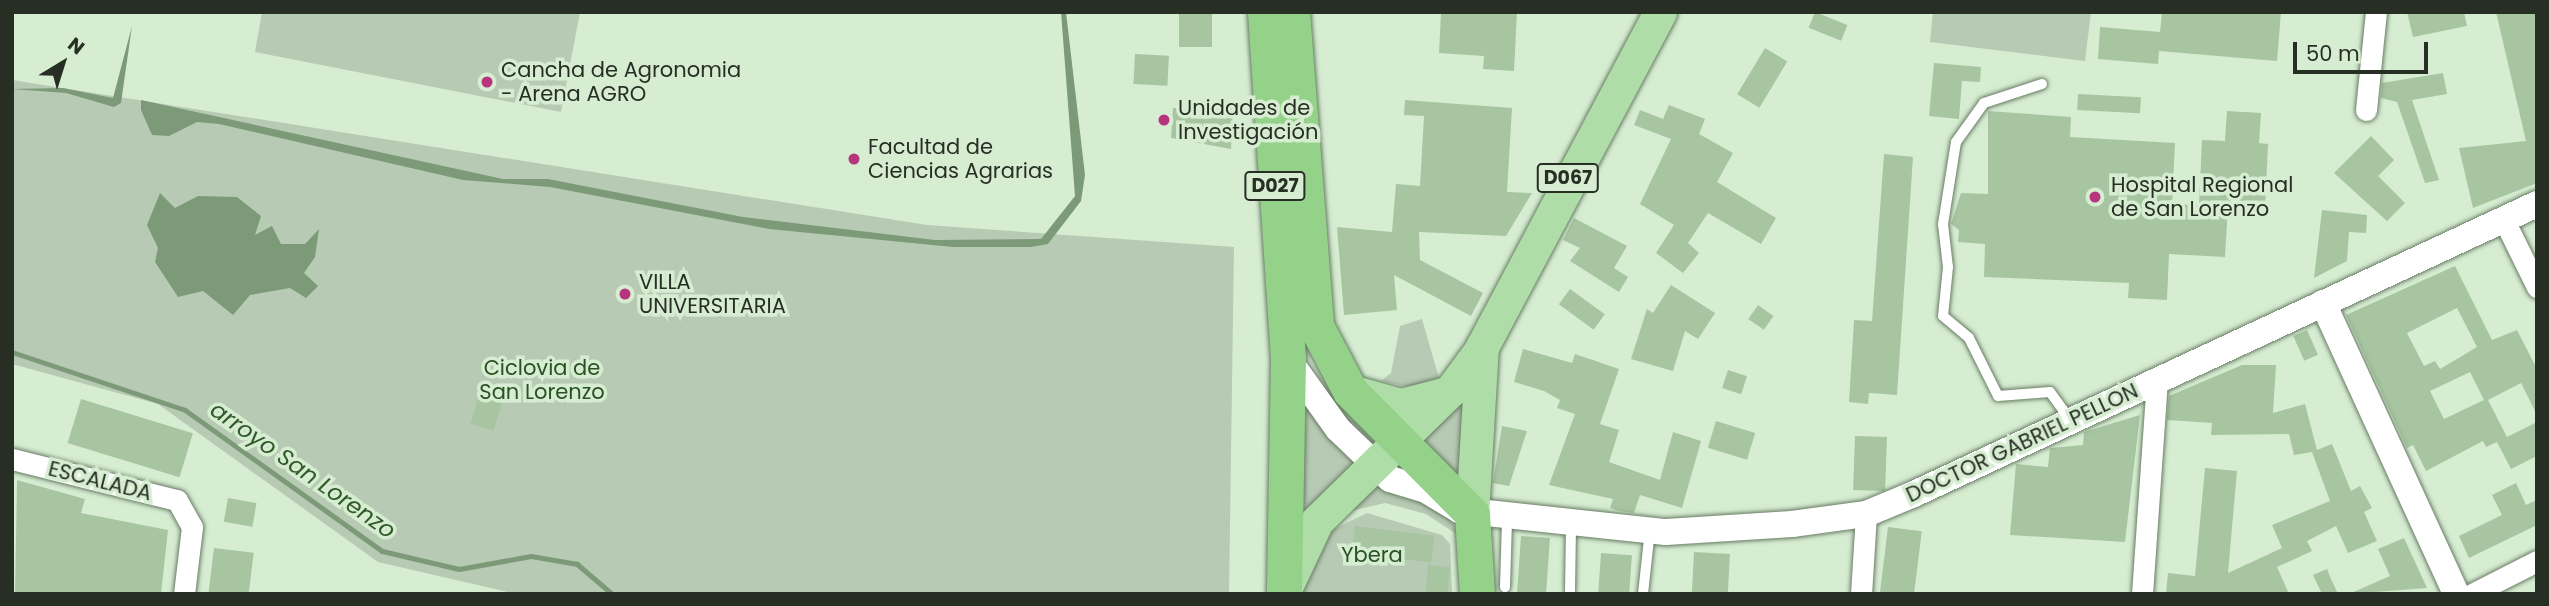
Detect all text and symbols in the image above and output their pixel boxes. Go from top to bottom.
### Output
north arrow [28,28,98,98]
scale bar [2297,28,2432,72]
text: N [62,31,90,61]
text: 50 m [2306,39,2360,68]
place label: Cancha de Agronomia - Arena AGRO [501,57,741,107]
marker: Cancha de Agronomia - Arena AGRO [479,74,495,90]
place label: Unidades de Investigación [1178,95,1318,145]
marker: Unidades de Investigación [1156,112,1172,128]
place label: Facultad de Ciencias Agrarias [868,134,1053,184]
marker: Facultad de Ciencias Agrarias [846,151,862,167]
road number: D067 [1536,162,1600,194]
road number: D027 [1244,170,1306,202]
place label: Hospital Regional de San Lorenzo [2111,172,2293,222]
marker: Hospital Regional de San Lorenzo [2085,187,2105,207]
place label: VILLA UNIVERSITARIA [639,269,786,319]
marker: VILLA UNIVERSITARIA [617,286,633,302]
park label: Ciclovia de San Lorenzo [479,355,605,405]
street label: DOCTOR GABRIEL PELLON [1902,378,2142,508]
water label: arroyo San Lorenzo [205,396,401,544]
street label: ESCALADA [46,456,154,506]
park label: Ybera [1341,542,1403,568]

